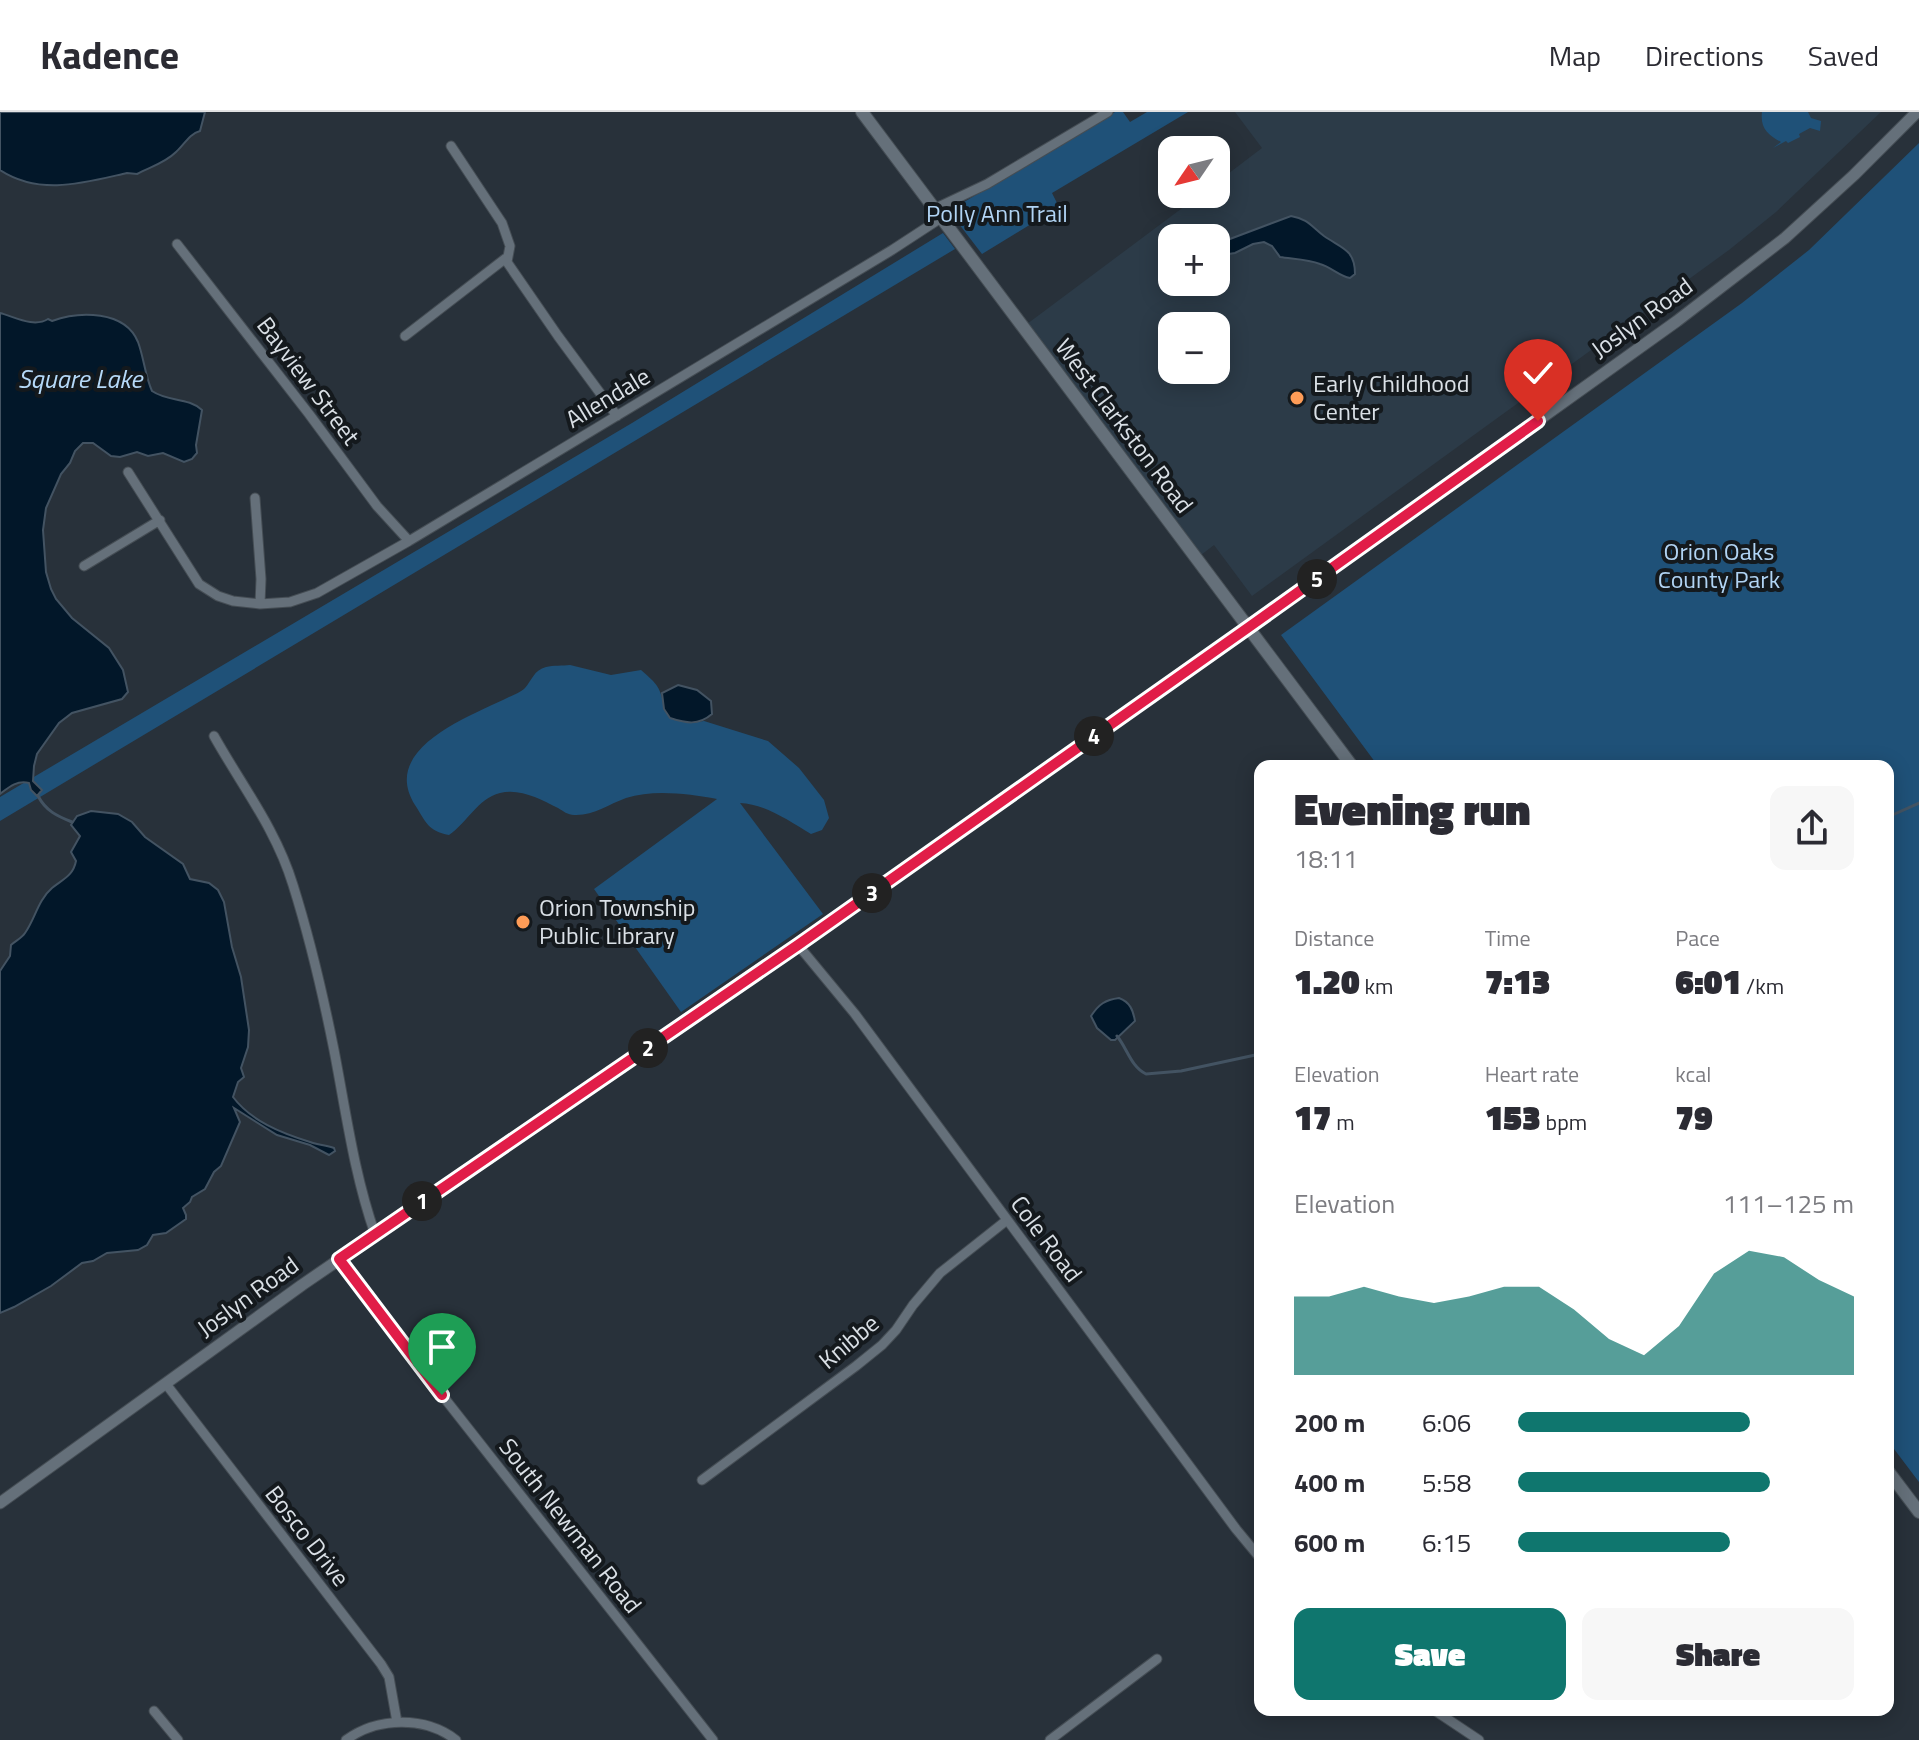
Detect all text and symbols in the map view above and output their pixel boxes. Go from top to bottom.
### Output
text: Kadence [40,26,179,84]
text: Map [1549,34,1601,77]
text: Directions [1645,34,1764,77]
text: Saved [1808,34,1879,77]
north arrow [1158,136,1230,208]
map controls [1158,136,1230,384]
park label: Polly Ann Trail [926,195,1068,231]
button: + [1158,224,1230,296]
street label: Joslyn Road [1583,268,1700,366]
street label: Bayview Street [249,309,369,453]
button: − [1158,312,1230,384]
street label: West Clarkston Road [1047,330,1203,520]
pin [1504,339,1572,421]
icon: check [1516,351,1560,395]
street label: Allendale [558,358,657,436]
water label: Square Lake [18,359,144,398]
place label: Early Childhood Center [1313,365,1469,429]
marker: Early Childhood Center [1288,389,1306,407]
park label: Orion Oaks County Park [1658,533,1781,597]
pin: 5 [1297,559,1337,599]
text: 5 [1311,562,1323,596]
pin: 4 [1074,716,1114,756]
text: 4 [1088,719,1100,753]
text: Evening run [1294,775,1531,842]
button: share [1770,786,1854,870]
text: 18:11 [1294,839,1358,878]
pin: 3 [852,873,892,913]
text: 3 [866,876,878,910]
place label: Orion Township Public Library [539,889,695,953]
marker: Orion Township Public Library [514,913,532,931]
text: Distance [1294,921,1374,955]
text: Time [1485,921,1531,955]
text: Pace [1675,921,1720,955]
text: 1.20 [1294,955,1360,1007]
text: 7:13 [1485,955,1551,1007]
text: 6:01 [1675,955,1741,1007]
text: km [1360,969,1393,1003]
text: /km [1741,969,1784,1003]
pin: 2 [628,1028,668,1068]
text: 2 [642,1031,654,1065]
text: Elevation [1294,1057,1380,1091]
text: Heart rate [1485,1057,1579,1091]
text: kcal [1675,1057,1711,1091]
text: 17 [1294,1091,1331,1143]
text: 153 [1485,1091,1541,1143]
text: 79 [1675,1091,1713,1143]
text: m [1331,1105,1355,1139]
text: bpm [1541,1105,1587,1139]
pin: 1 [402,1181,442,1221]
text: 1 [416,1184,428,1218]
text: Elevation [1294,1184,1395,1223]
text: 111–125 m [1723,1184,1854,1223]
street label: Cole Road [1002,1187,1091,1289]
street label: Joslyn Road [189,1247,306,1345]
street label: Knibbe [810,1305,886,1377]
pin [408,1313,476,1395]
icon: arrive [420,1325,464,1369]
text: 200 m [1294,1403,1365,1442]
text: 6:06 [1422,1403,1471,1442]
street label: South Newman Road [491,1430,651,1621]
text: 400 m [1294,1463,1365,1502]
text: 5:58 [1422,1463,1471,1502]
street label: Bosco Drive [257,1477,359,1594]
text: 600 m [1294,1523,1365,1562]
text: 6:15 [1422,1523,1471,1562]
button: Save [1294,1608,1566,1700]
button: Share [1582,1608,1854,1700]

